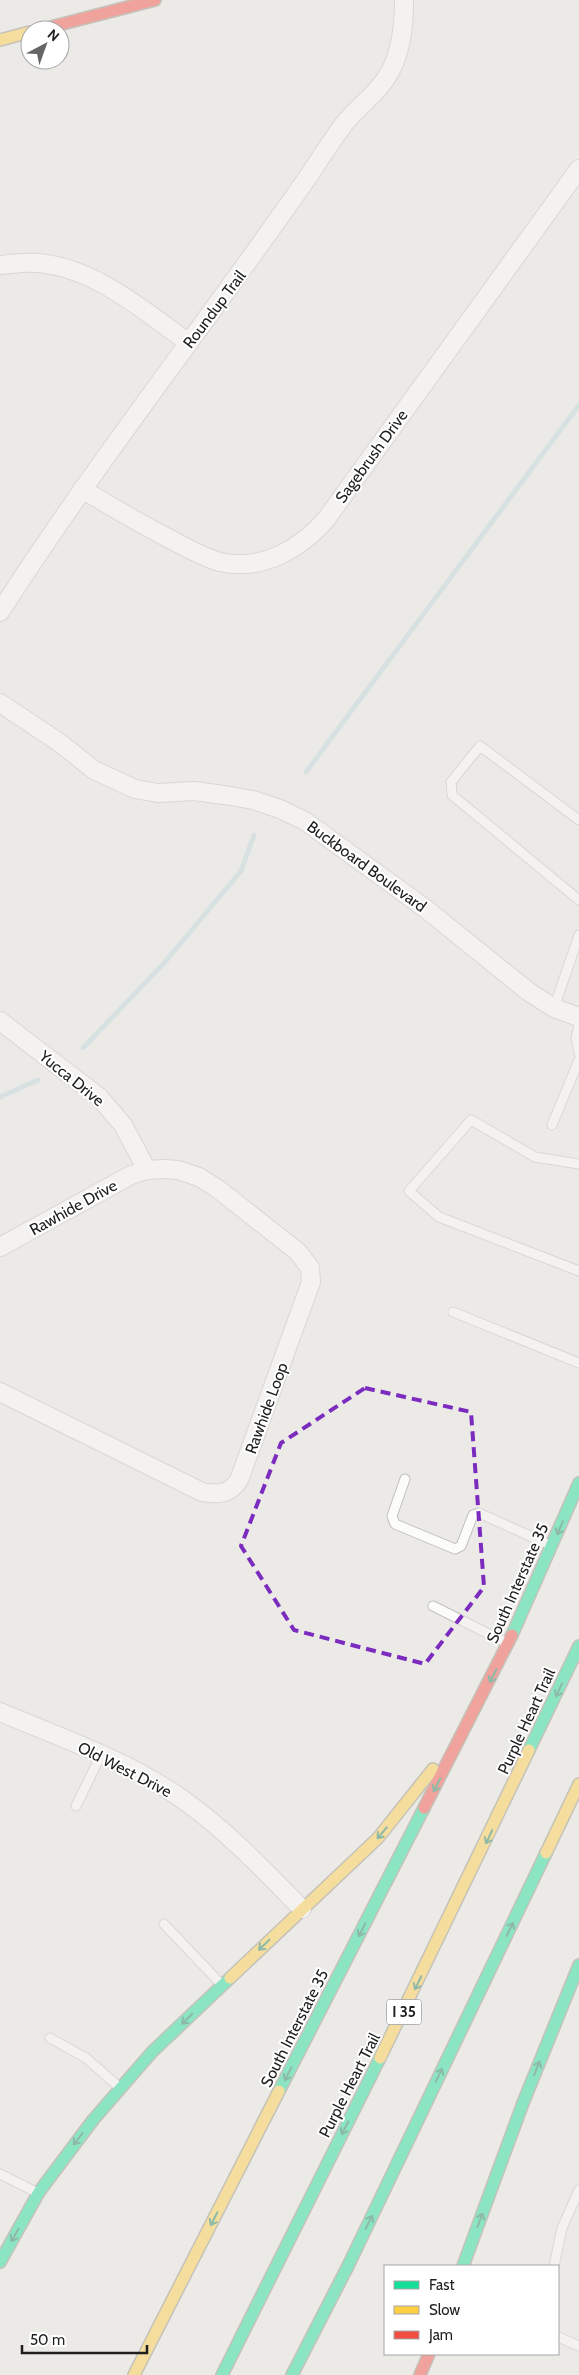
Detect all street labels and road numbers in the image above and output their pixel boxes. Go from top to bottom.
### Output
street label: Roundup Trail [179,267,250,352]
street label: Sagebrush Drive [331,406,412,506]
street label: Buckboard Boulevard [303,817,430,916]
street label: Yucca Drive [35,1046,108,1110]
street label: Rawhide Drive [26,1176,120,1239]
street label: Rawhide Loop [241,1360,292,1456]
street label: South Interstate 35 [482,1520,552,1646]
street label: Purple Heart Trail [494,1665,559,1777]
street label: Old West Drive [75,1738,175,1801]
street label: South Interstate 35 [257,1966,332,2090]
road number: I 35 [386,2000,422,2024]
street label: Purple Heart Trail [315,2030,384,2141]

